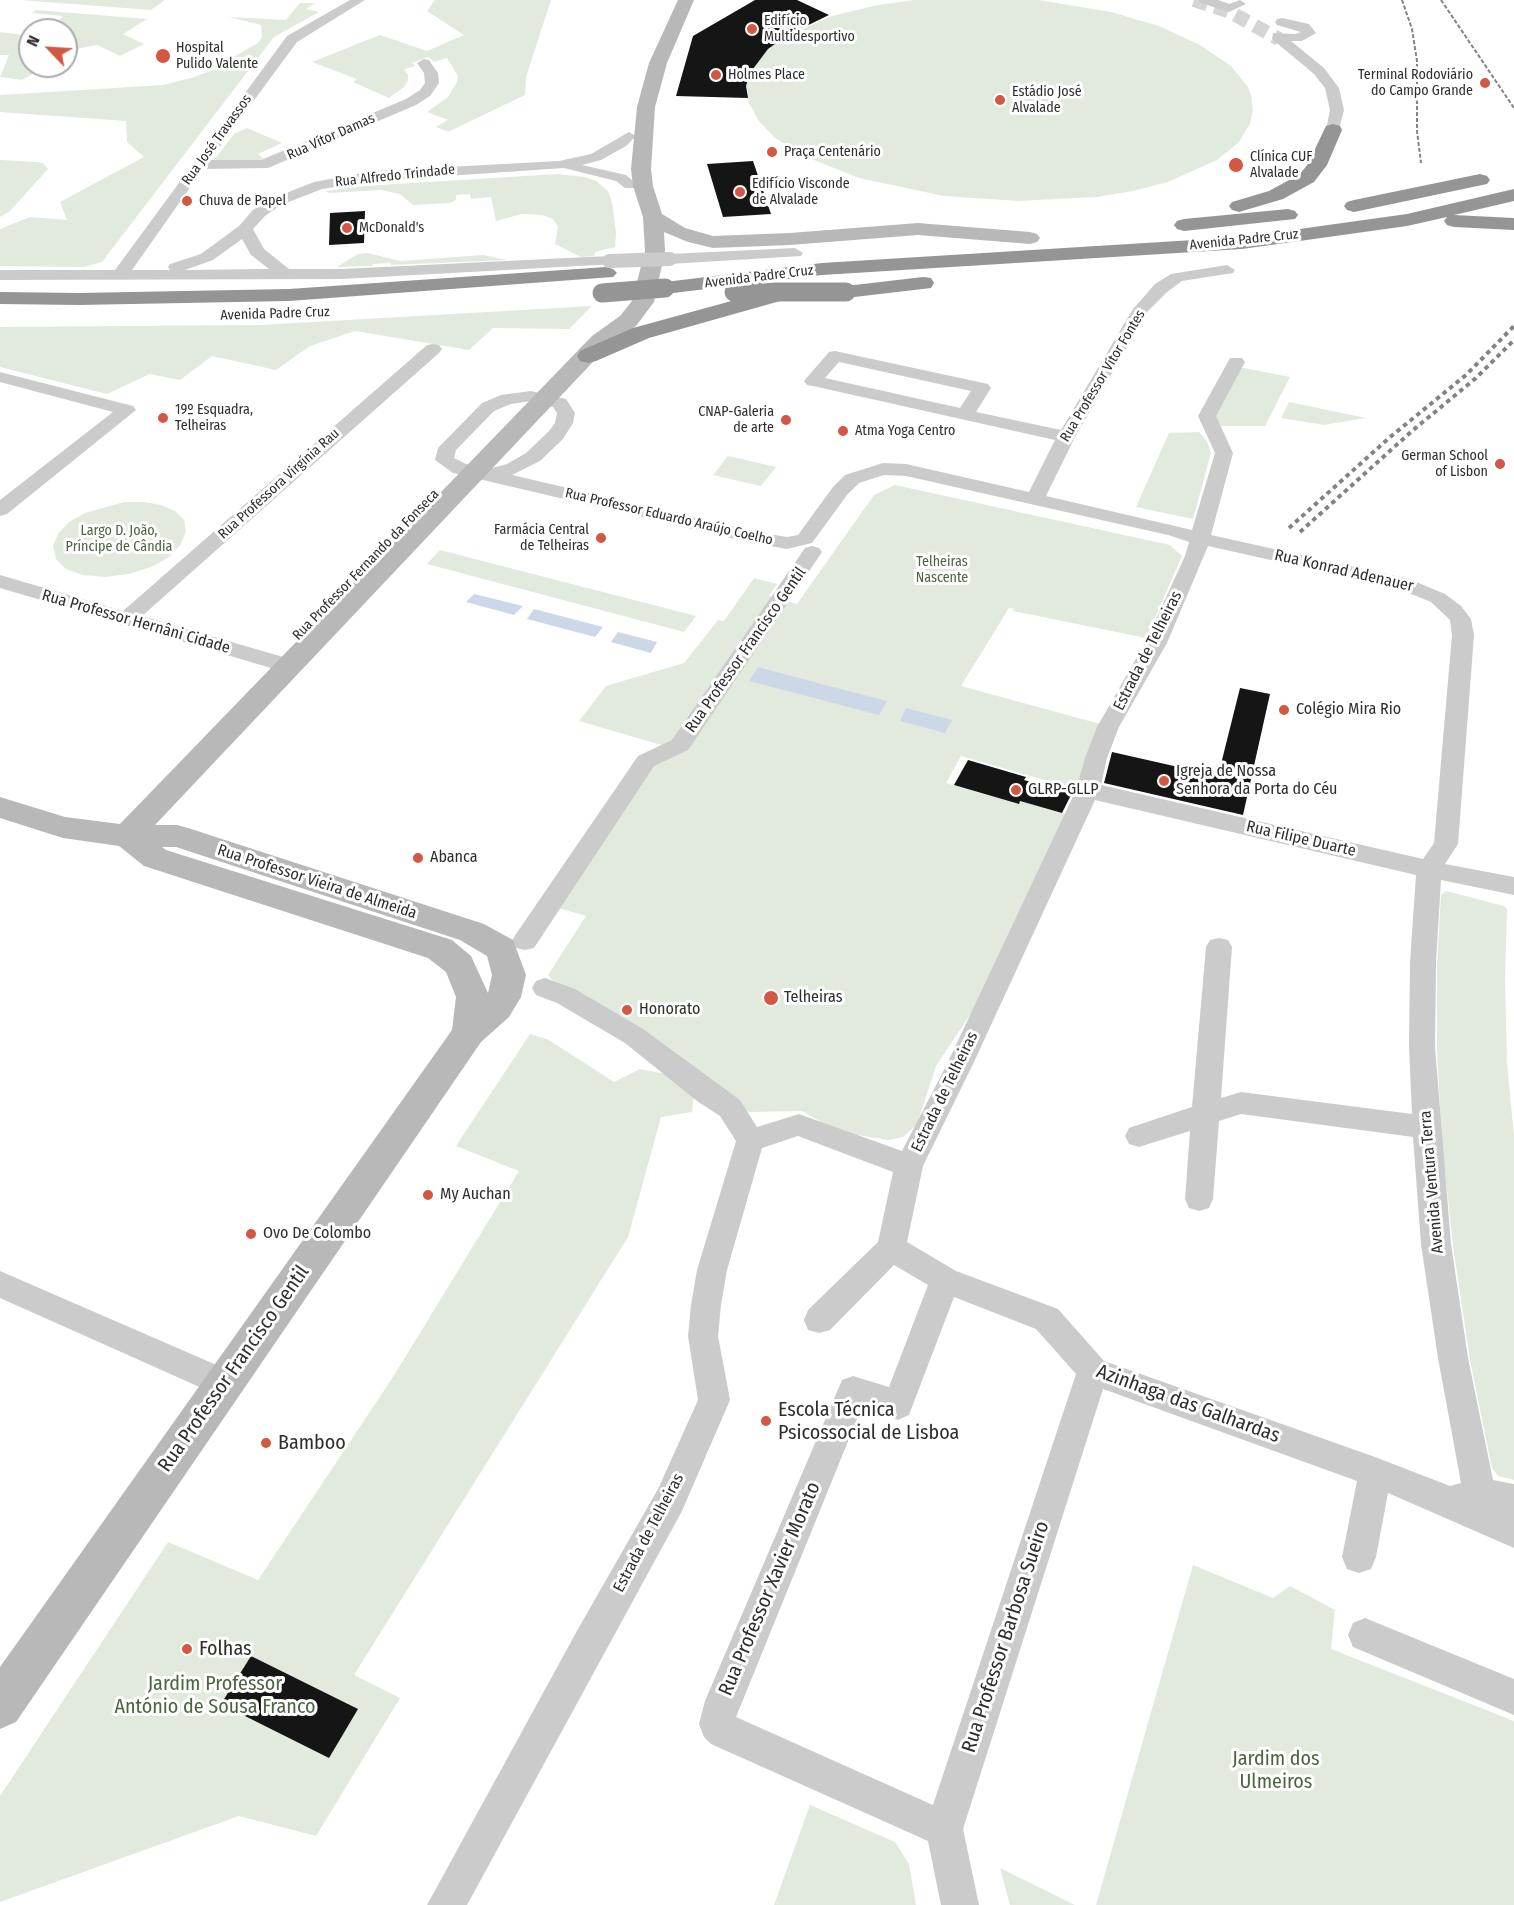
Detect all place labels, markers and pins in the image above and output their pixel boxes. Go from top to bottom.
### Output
place label: Edifício Multidesportivo [764,13,855,46]
marker: Edifício Multidesportivo [745,22,759,36]
place label: Hospital Pulido Valente [176,40,258,72]
marker: Hospital Pulido Valente [154,47,172,65]
place label: Holmes Place [728,67,805,83]
place label: Terminal Rodoviário do Campo Grande [1358,67,1473,100]
marker: Holmes Place [709,68,723,82]
marker: Terminal Rodoviário do Campo Grande [1478,76,1492,90]
place label: Estádio José Alvalade [1012,84,1082,116]
marker: Estádio José Alvalade [993,93,1007,107]
place label: Praça Centenário [784,144,881,160]
marker: Praça Centenário [765,145,779,159]
place label: Clínica CUF Alvalade [1250,149,1312,182]
marker: Clínica CUF Alvalade [1227,156,1245,174]
place label: Edifício Visconde de Alvalade [752,176,850,208]
marker: Edifício Visconde de Alvalade [733,185,747,199]
place label: Chuva de Papel [199,193,286,209]
marker: Chuva de Papel [180,194,194,208]
place label: McDonald's [359,220,424,236]
marker: McDonald's [340,221,354,235]
place label: 19º Esquadra, Telheiras [175,402,253,434]
place label: CNAP-Galeria de arte [698,404,774,436]
marker: 19º Esquadra, Telheiras [156,411,170,425]
marker: CNAP-Galeria de arte [779,413,793,427]
place label: Atma Yoga Centro [855,423,955,439]
marker: Atma Yoga Centro [836,424,850,438]
place label: German School of Lisbon [1401,448,1488,480]
marker: German School of Lisbon [1493,457,1507,471]
place label: Farmácia Central de Telheiras [494,522,589,554]
marker: Farmácia Central de Telheiras [594,531,608,545]
place label: Colégio Mira Rio [1296,700,1401,720]
marker: Colégio Mira Rio [1277,703,1291,717]
place label: Igreja de Nossa Senhora da Porta do Céu [1176,762,1337,800]
marker: Igreja de Nossa Senhora da Porta do Céu [1157,774,1171,788]
place label: GLRP-GLLP [1028,780,1099,800]
marker: GLRP-GLLP [1009,783,1023,797]
place label: Abanca [430,848,478,868]
marker: Abanca [411,851,425,865]
place label: Telheiras [784,988,843,1008]
marker: Telheiras [762,989,780,1007]
place label: Honorato [639,1000,700,1020]
marker: Honorato [620,1003,634,1017]
place label: My Auchan [440,1185,511,1205]
marker: My Auchan [421,1188,435,1202]
place label: Ovo De Colombo [263,1224,371,1244]
marker: Ovo De Colombo [244,1227,258,1241]
place label: Escola Técnica Psicossocial de Lisboa [778,1398,959,1445]
marker: Escola Técnica Psicossocial de Lisboa [759,1414,773,1428]
place label: Bamboo [278,1431,346,1455]
marker: Bamboo [259,1436,273,1450]
place label: Folhas [199,1637,252,1661]
marker: Folhas [180,1642,194,1656]

